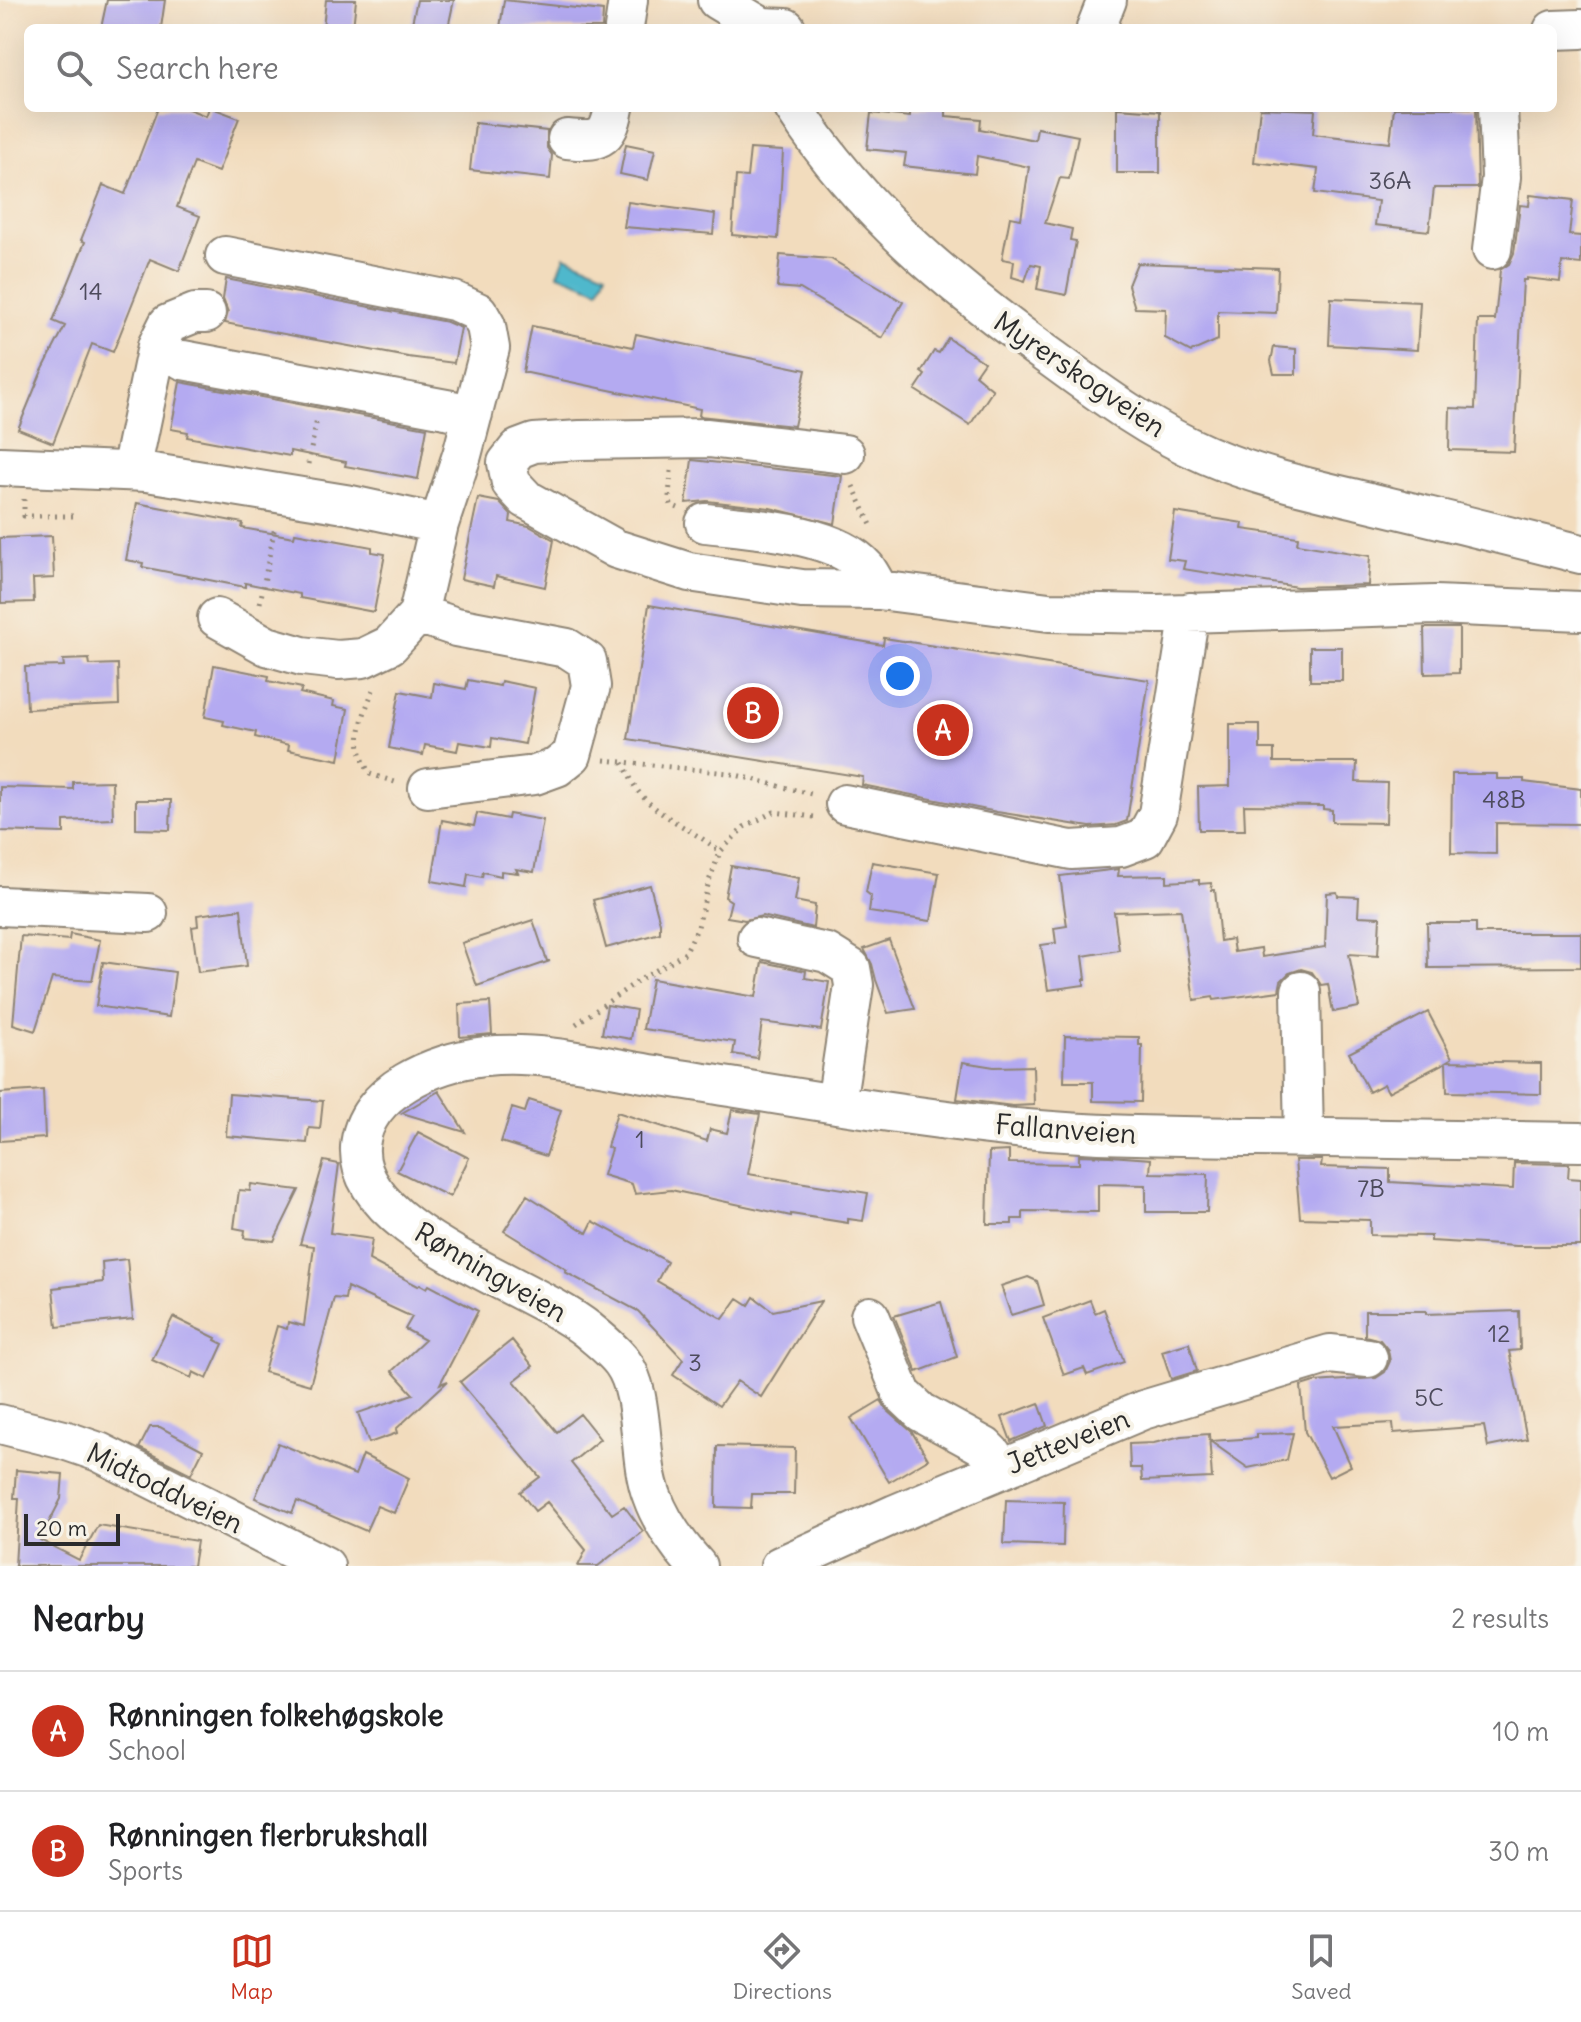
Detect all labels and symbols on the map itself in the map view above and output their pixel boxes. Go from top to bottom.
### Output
house number: 36A [1369,165,1411,195]
house number: 14 [79,276,103,306]
street label: Myrerskogveien [987,303,1173,445]
your location [880,656,920,696]
pin: B [727,683,779,743]
pin: A [917,700,969,760]
house number: 48B [1482,784,1526,814]
street label: Fallanveien [994,1106,1138,1152]
house number: 1 [635,1124,645,1154]
house number: 7B [1357,1173,1385,1203]
street label: Rønningveien [408,1214,574,1330]
house number: 12 [1488,1318,1510,1348]
house number: 3 [688,1347,702,1377]
house number: 5C [1414,1382,1444,1412]
street label: Jetteveien [1001,1400,1135,1482]
street label: Midtoddveien [81,1435,249,1541]
scale bar [24,1510,120,1546]

